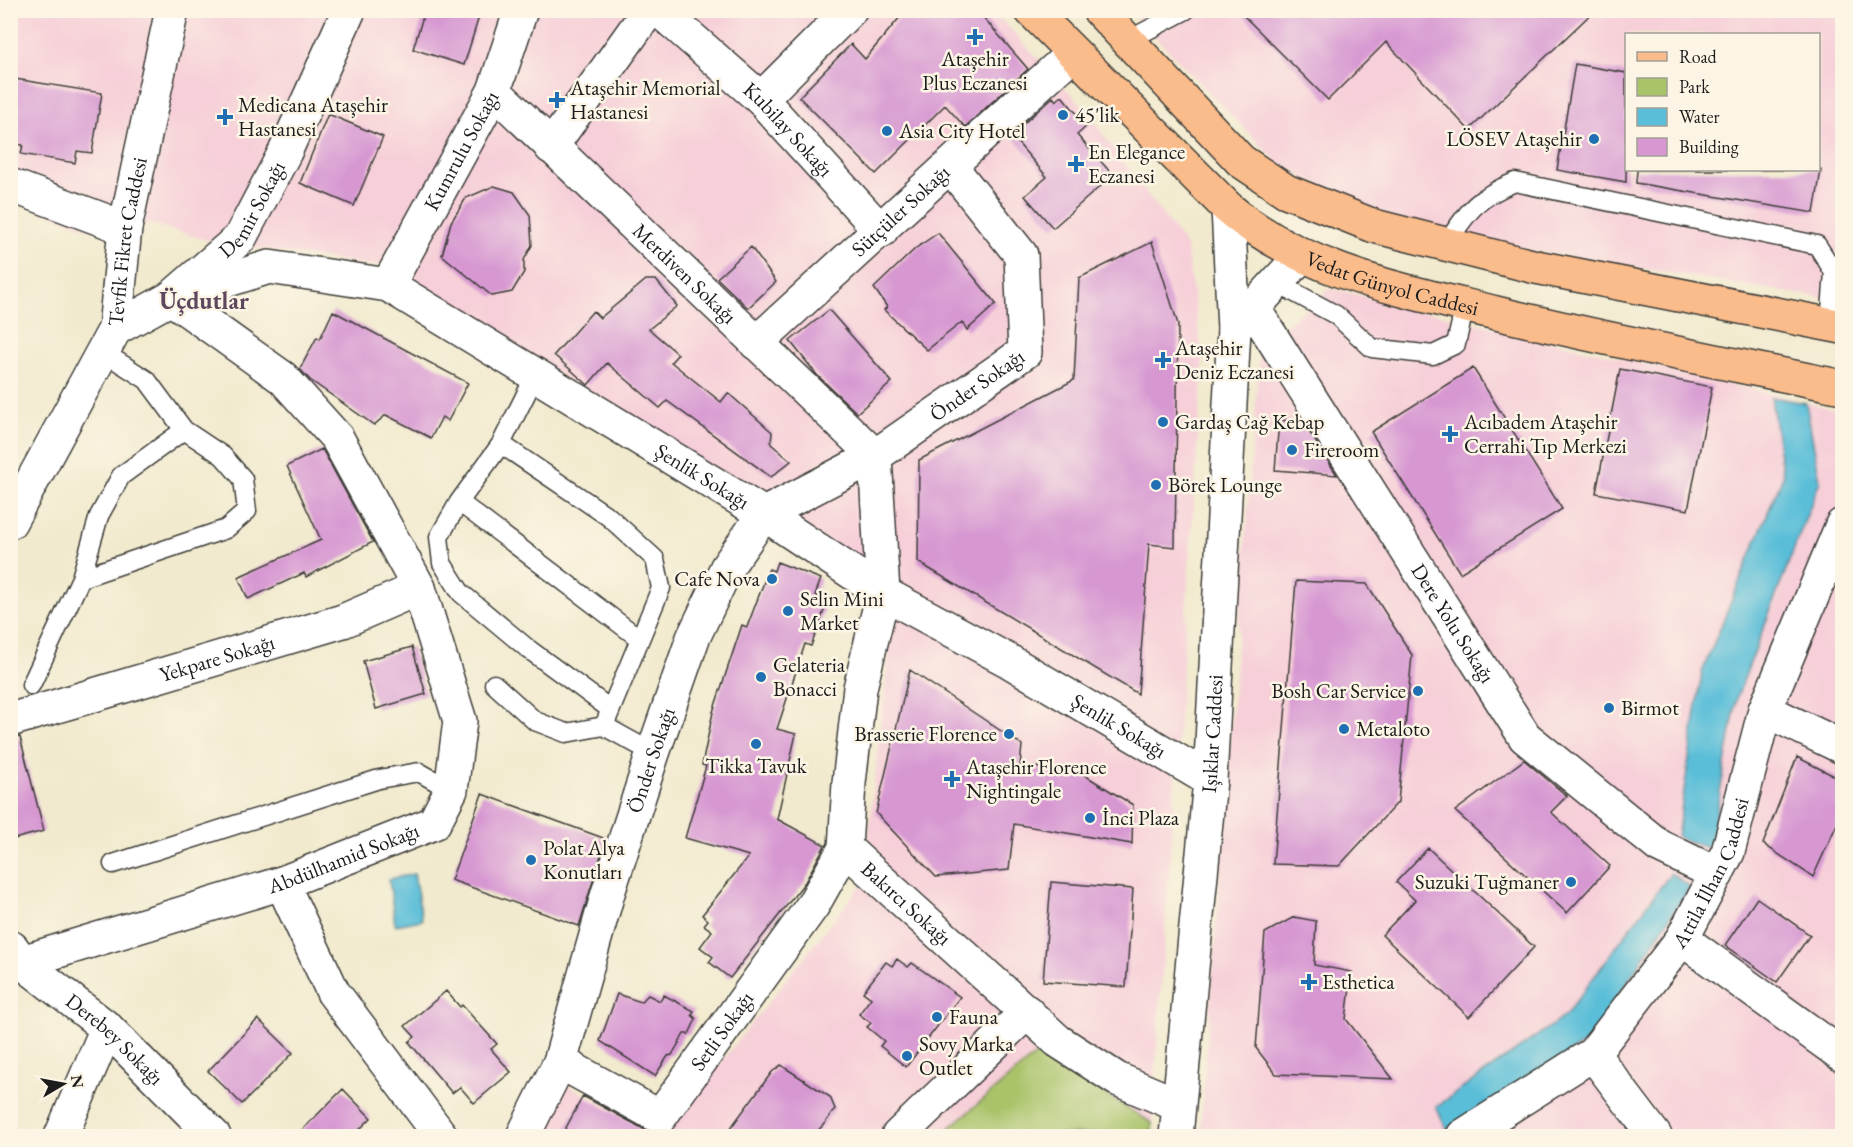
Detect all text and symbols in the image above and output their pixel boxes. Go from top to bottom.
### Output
marker: Ataşehir Plus Eczanesi [968,30,982,44]
legend [1625,33,1820,171]
place label: Ataşehir Plus Eczanesi [922,45,1028,96]
text: Road [1679,45,1718,68]
place label: Ataşehir Memorial Hastanesi [569,74,721,125]
text: Park [1679,75,1710,98]
street label: Kubilay Sokağı [738,76,839,182]
street label: Kumrulu Sokağı [417,86,505,215]
place label: Medicana Ataşehir Hastanesi [238,91,388,142]
marker: Ataşehir Memorial Hastanesi [548,91,566,109]
place label: 45'lik [1075,101,1121,128]
text: Water [1679,105,1720,128]
marker: Medicana Ataşehir Hastanesi [216,108,234,126]
marker: 45'lik [1056,108,1070,122]
place label: Asia City Hotel [898,117,1025,144]
marker: Asia City Hotel [880,124,894,138]
place label: LÖSEV Ataşehir [1446,125,1582,152]
marker: LÖSEV Ataşehir [1587,132,1601,146]
text: Building [1679,135,1739,158]
place label: En Elegance Eczanesi [1088,138,1185,189]
street label: Tevfik Fikret Caddesi [101,154,153,327]
street label: Demir Sokağı [213,156,291,264]
marker: En Elegance Eczanesi [1069,157,1083,171]
street label: Sütçüler Sokağı [845,159,955,262]
street label: Merdiven Sokağı [627,217,743,329]
street label: Vedat Günyol Caddesi [1302,244,1481,321]
district label: Üçdutlar [159,285,249,316]
place label: Ataşehir Deniz Eczanesi [1174,334,1294,385]
street label: Önder Sokağı [924,343,1029,427]
marker: Ataşehir Deniz Eczanesi [1156,353,1170,367]
place label: Gardaş Cağ Kebap [1175,408,1325,435]
place label: Acıbadem Ataşehir Cerrahi Tıp Merkezi [1463,408,1627,459]
marker: Gardaş Cağ Kebap [1156,415,1170,429]
marker: Acıbadem Ataşehir Cerrahi Tıp Merkezi [1441,425,1459,443]
place label: Fireroom [1304,436,1379,463]
street label: Şenlik Sokağı [650,437,755,515]
marker: Fireroom [1285,443,1299,457]
place label: Börek Lounge [1168,471,1282,498]
marker: Börek Lounge [1149,478,1163,492]
street label: Dere Yolu Sokağı [1406,558,1501,688]
place label: Cafe Nova [674,565,761,592]
marker: Cafe Nova [765,572,779,586]
place label: Selin Mini Market [800,585,884,636]
marker: Selin Mini Market [781,604,795,618]
street label: Yekpare Sokağı [156,628,278,688]
place label: Gelateria Bonacci [773,651,846,702]
marker: Gelateria Bonacci [754,670,768,684]
street label: Işıklar Caddesi [1195,674,1229,794]
place label: Bosh Car Service [1271,677,1406,704]
marker: Bosh Car Service [1411,684,1425,698]
street label: Şenlik Sokağı [1067,687,1171,764]
place label: Birmot [1621,694,1679,721]
marker: Birmot [1602,701,1616,715]
street label: Önder Sokağı [621,704,681,816]
place label: Metaloto [1356,715,1430,742]
place label: Brasserie Florence [854,720,997,747]
marker: Metaloto [1337,722,1351,736]
marker: Brasserie Florence [1002,727,1016,741]
marker: Tikka Tavuk [749,737,763,751]
place label: Tikka Tavuk [705,752,808,779]
place label: Ataşehir Florence Nightingale [965,753,1106,804]
marker: Ataşehir Florence Nightingale [943,770,961,788]
street label: Attila İlhan Caddesi [1665,795,1755,954]
place label: İnci Plaza [1102,804,1180,831]
marker: İnci Plaza [1083,811,1097,825]
street label: Abdülhamid Sokağı [264,816,423,900]
place label: Polat Alya Konutları [543,834,625,885]
marker: Polat Alya Konutları [524,853,538,867]
street label: Bakırcı Sokağı [856,855,957,951]
place label: Suzuki Tuğmaner [1415,868,1559,895]
marker: Suzuki Tuğmaner [1564,875,1578,889]
place label: Esthetica [1322,968,1395,995]
marker: Esthetica [1300,973,1318,991]
street label: Setli Sokağı [684,986,759,1076]
street label: Derebey Sokağı [60,987,170,1091]
place label: Fauna [949,1003,999,1030]
marker: Fauna [930,1010,944,1024]
place label: Sovy Marka Outlet [919,1030,1014,1081]
marker: Sovy Marka Outlet [900,1049,914,1063]
north arrow [33,1054,93,1114]
text: N [66,1073,89,1090]

